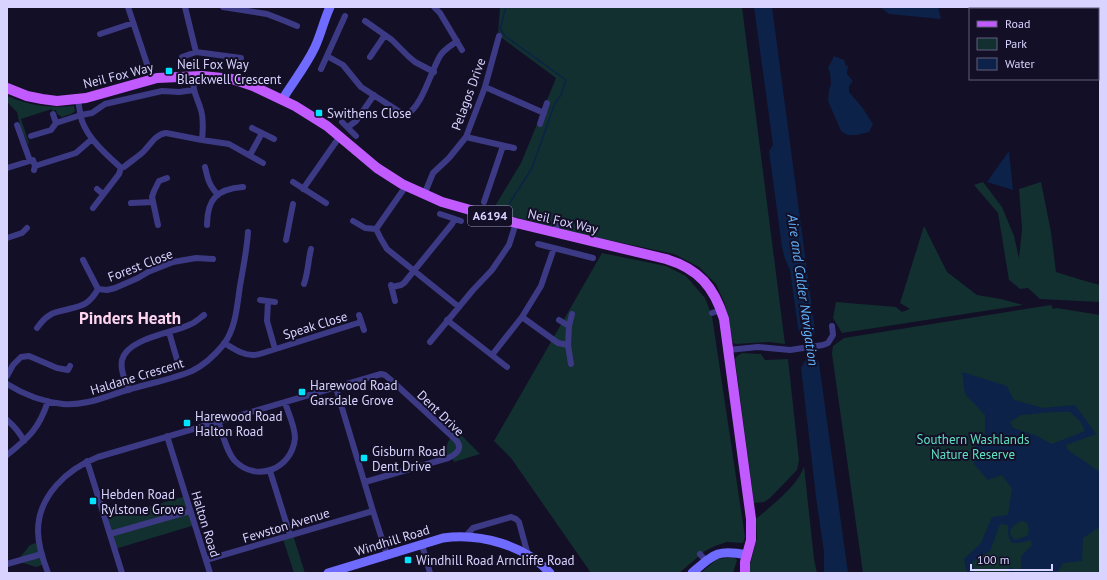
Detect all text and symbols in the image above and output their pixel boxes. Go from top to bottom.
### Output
legend [969,8,1099,80]
text: Road [1005,16,1030,31]
text: Park [1005,36,1027,51]
place label: Neil Fox Way Blackwell Crescent [177,56,282,88]
street label: Pelagos Drive [448,56,489,133]
text: Water [1005,56,1035,71]
street label: Neil Fox Way [81,59,155,92]
marker: Neil Fox Way Blackwell Crescent [164,66,174,76]
place label: Swithens Close [327,105,411,122]
marker: Swithens Close [314,108,324,118]
street label: Neil Fox Way [526,205,600,238]
road number: A6194 [468,206,512,226]
water label: Aire and Calder Navigation [783,212,823,367]
street label: Forest Close [105,245,175,286]
district label: Pinders Heath [79,307,181,329]
street label: Speak Close [281,308,349,343]
street label: Haldane Crescent [88,354,187,399]
place label: Harewood Road Garsdale Grove [310,377,397,409]
marker: Harewood Road Garsdale Grove [297,387,307,397]
street label: Dent Drive [413,387,468,440]
place label: Harewood Road Halton Road [195,408,282,440]
marker: Harewood Road Halton Road [182,418,192,428]
park label: Southern Washlands Nature Reserve [917,431,1029,463]
place label: Gisburn Road Dent Drive [372,443,445,475]
marker: Gisburn Road Dent Drive [359,453,369,463]
place label: Hebden Road Rylstone Grove [101,486,184,518]
street label: Halton Road [187,489,224,559]
marker: Hebden Road Rylstone Grove [88,496,98,506]
street label: Fewston Avenue [241,504,332,547]
street label: Windhill Road [353,521,432,560]
scale bar [971,546,1052,572]
place label: Windhill Road Arncliffe Road [416,552,575,569]
text: 100 m [977,552,1010,567]
marker: Windhill Road Arncliffe Road [403,555,413,565]

